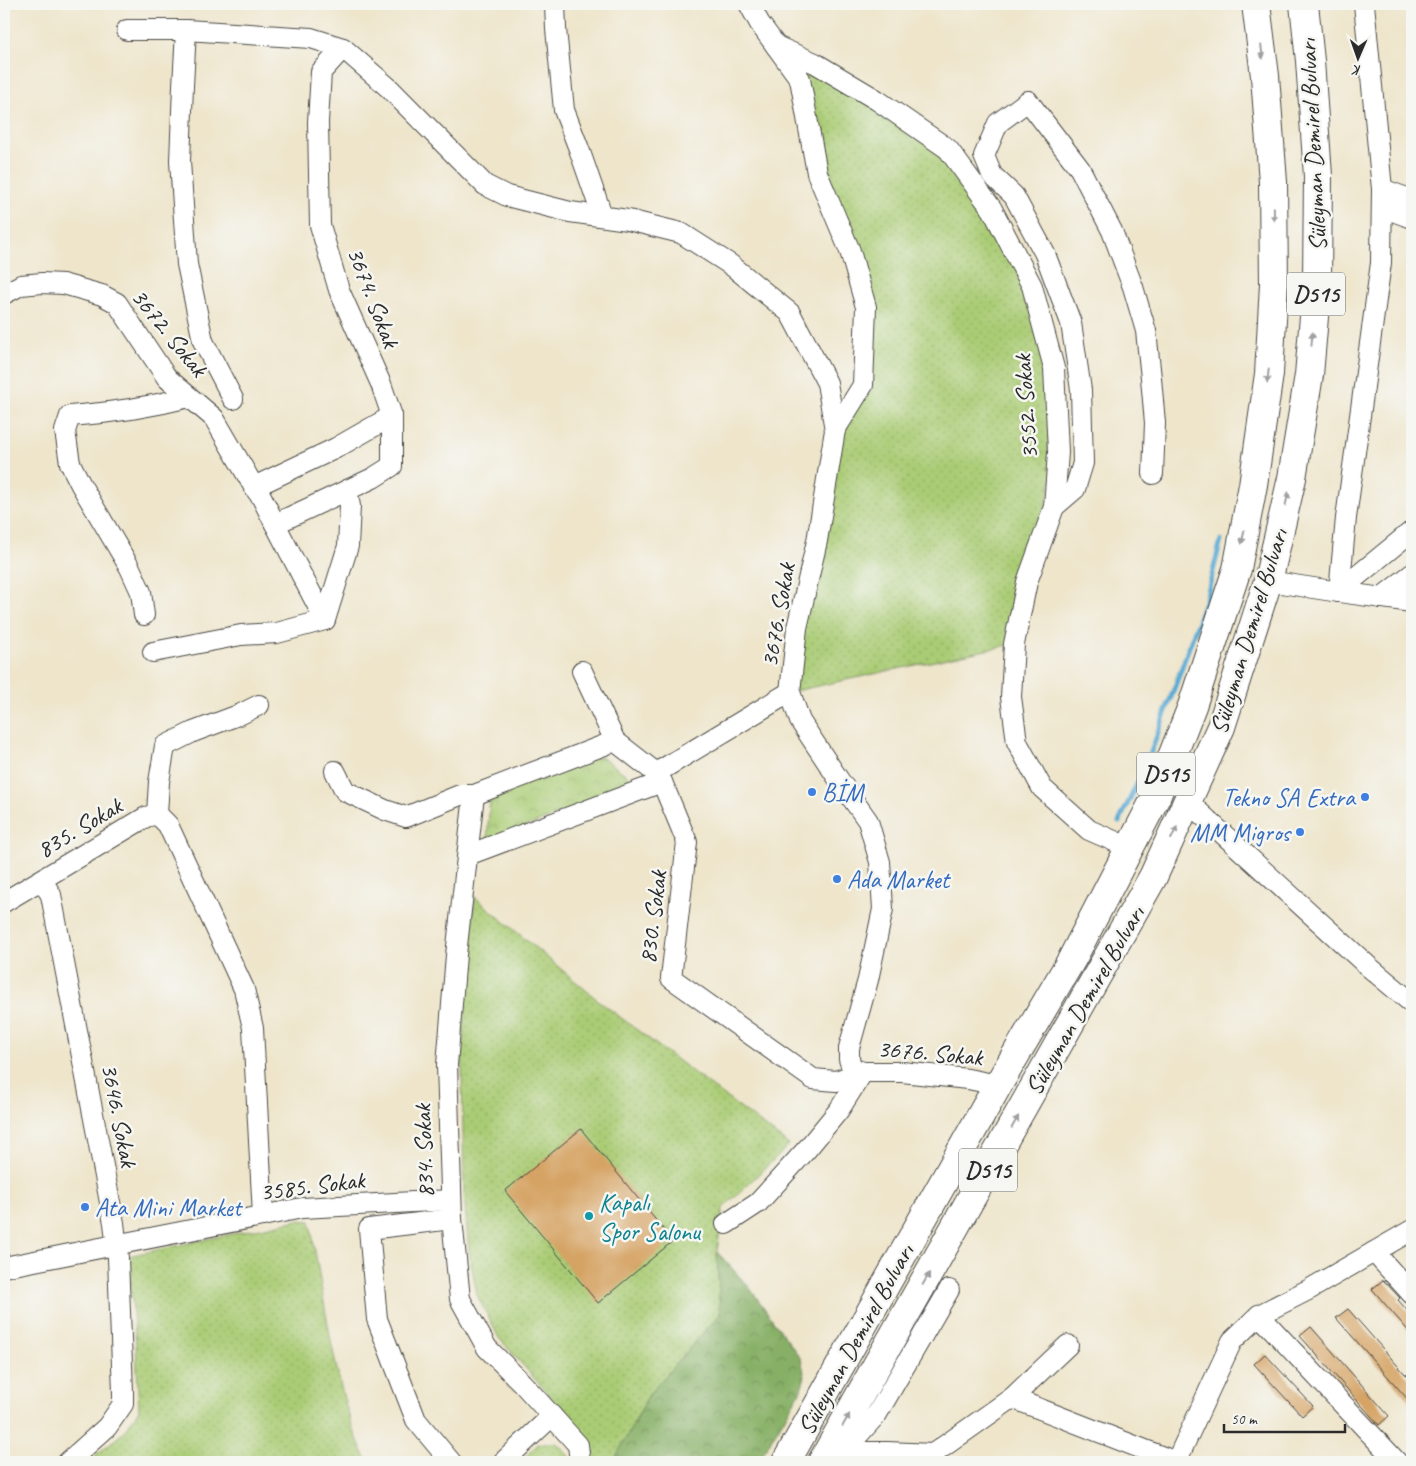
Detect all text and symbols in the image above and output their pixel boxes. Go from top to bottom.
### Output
north arrow [1334,32,1384,82]
street label: Süleyman Demirel Bulvarı [1291,36,1335,252]
one-way arrow [1258,44,1266,60]
text: K [1351,62,1361,79]
one-way arrow [1270,206,1278,222]
street label: 3674. Sokak [339,243,407,354]
road number: D515 [1287,272,1345,316]
street label: 3672. Sokak [124,282,216,385]
one-way arrow [1308,331,1316,347]
street label: 3552. Sokak [1006,352,1046,460]
one-way arrow [1264,369,1272,385]
one-way arrow [1283,492,1291,507]
street label: Süleyman Demirel Bulvarı [1203,524,1296,738]
one-way arrow [1239,529,1247,544]
street label: 3676. Sokak [753,559,803,670]
road number: D515 [1137,752,1195,796]
place label: BİM [822,777,865,809]
place label: Tekno SA Extra [1222,782,1357,814]
marker: BİM [806,786,818,798]
street label: 835. Sokak [31,789,130,866]
marker: Tekno SA Extra [1359,791,1371,803]
place label: MM Migros [1190,817,1292,849]
one-way arrow [1170,826,1178,840]
marker: MM Migros [1294,826,1306,838]
place label: Ada Market [847,864,952,896]
street label: 830. Sokak [631,867,675,966]
marker: Ada Market [831,873,843,885]
street label: Süleyman Demirel Bulvarı [1018,899,1153,1101]
street label: 3676. Sokak [876,1032,985,1074]
street label: 3646. Sokak [93,1061,145,1172]
street label: 834. Sokak [406,1102,442,1198]
one-way arrow [1010,1115,1019,1129]
road number: D515 [959,1148,1017,1192]
street label: 3585. Sokak [258,1163,368,1208]
place label: Kapalı Spor Salonu [599,1187,702,1248]
place label: Ata Mini Market [95,1192,244,1224]
marker: Ata Mini Market [79,1201,91,1213]
marker: Kapalı Spor Salonu [583,1210,595,1222]
street label: Süleyman Demirel Bulvarı [790,1237,922,1440]
one-way arrow [922,1271,930,1286]
scale bar [1224,1401,1345,1433]
text: 50 m [1231,1410,1258,1429]
one-way arrow [841,1413,850,1426]

